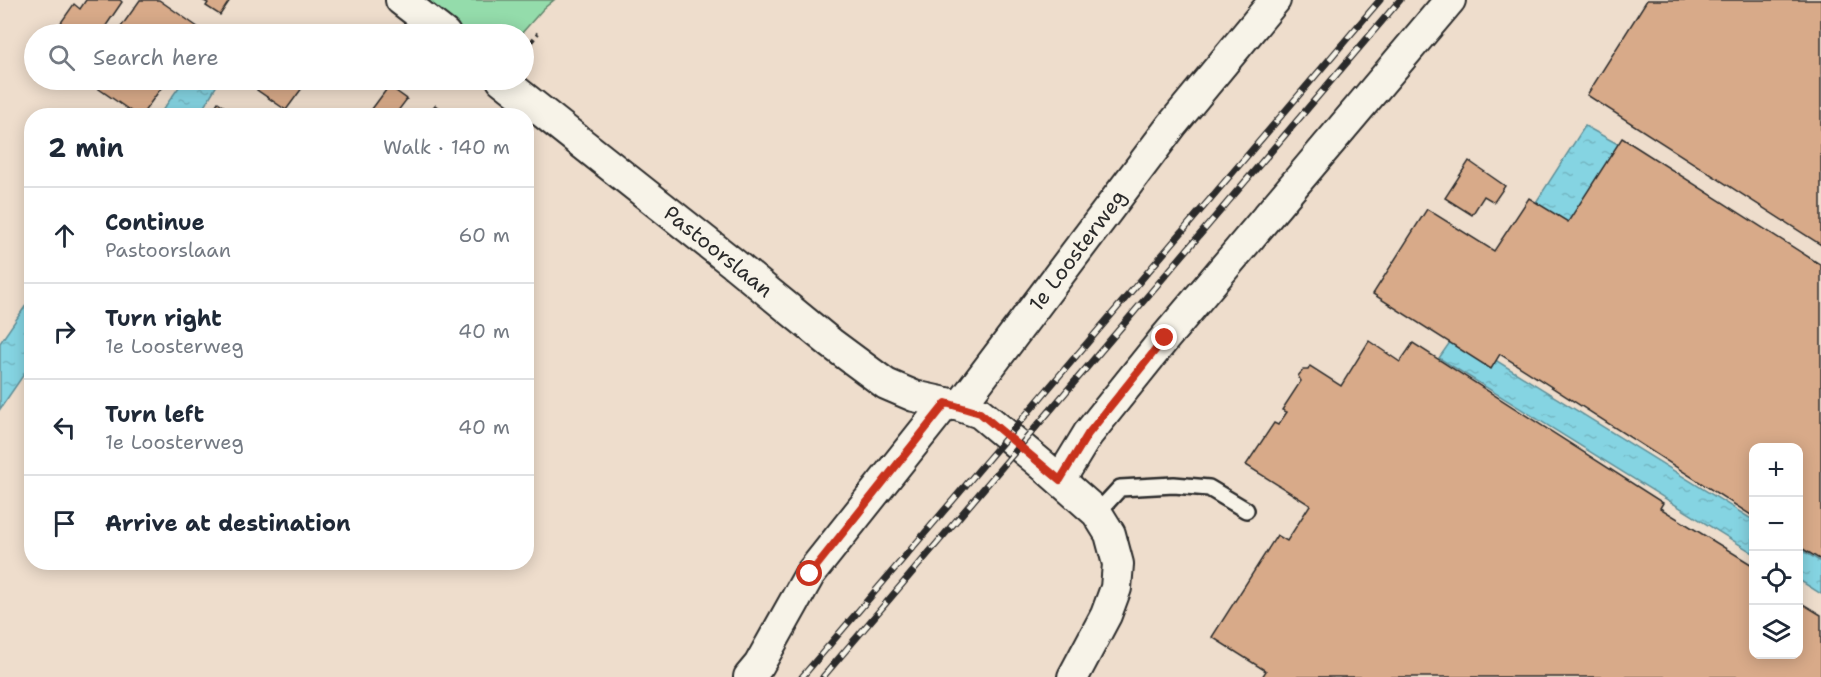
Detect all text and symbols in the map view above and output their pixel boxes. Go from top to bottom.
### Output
search box [24,24,534,90]
icon: search [45,41,78,74]
text: Search here [93,43,219,72]
text: 2 min [48,130,124,165]
text: Walk · 140 m [383,134,510,160]
street label: 1e Loosterweg [1022,184,1132,317]
street label: Pastoorslaan [658,199,779,304]
text: Continue [105,208,205,237]
icon: ahead [48,219,81,252]
text: 60 m [458,222,510,248]
text: Pastoorslaan [105,237,231,263]
text: Turn right [105,304,222,333]
icon: right [48,315,81,348]
text: 40 m [458,318,510,344]
route end [1151,324,1177,350]
text: 1e Loosterweg [105,333,244,359]
text: Turn left [105,400,204,429]
icon: left [48,411,81,444]
text: 40 m [458,414,510,440]
text: 1e Loosterweg [105,429,244,455]
map controls [1749,443,1803,659]
button: + [1749,443,1803,497]
button: − [1749,497,1803,551]
icon: arrive [48,507,81,540]
text: Arrive at destination [105,509,351,538]
button: locate [1749,551,1803,605]
route start [796,560,822,586]
button: layers [1749,605,1803,659]

